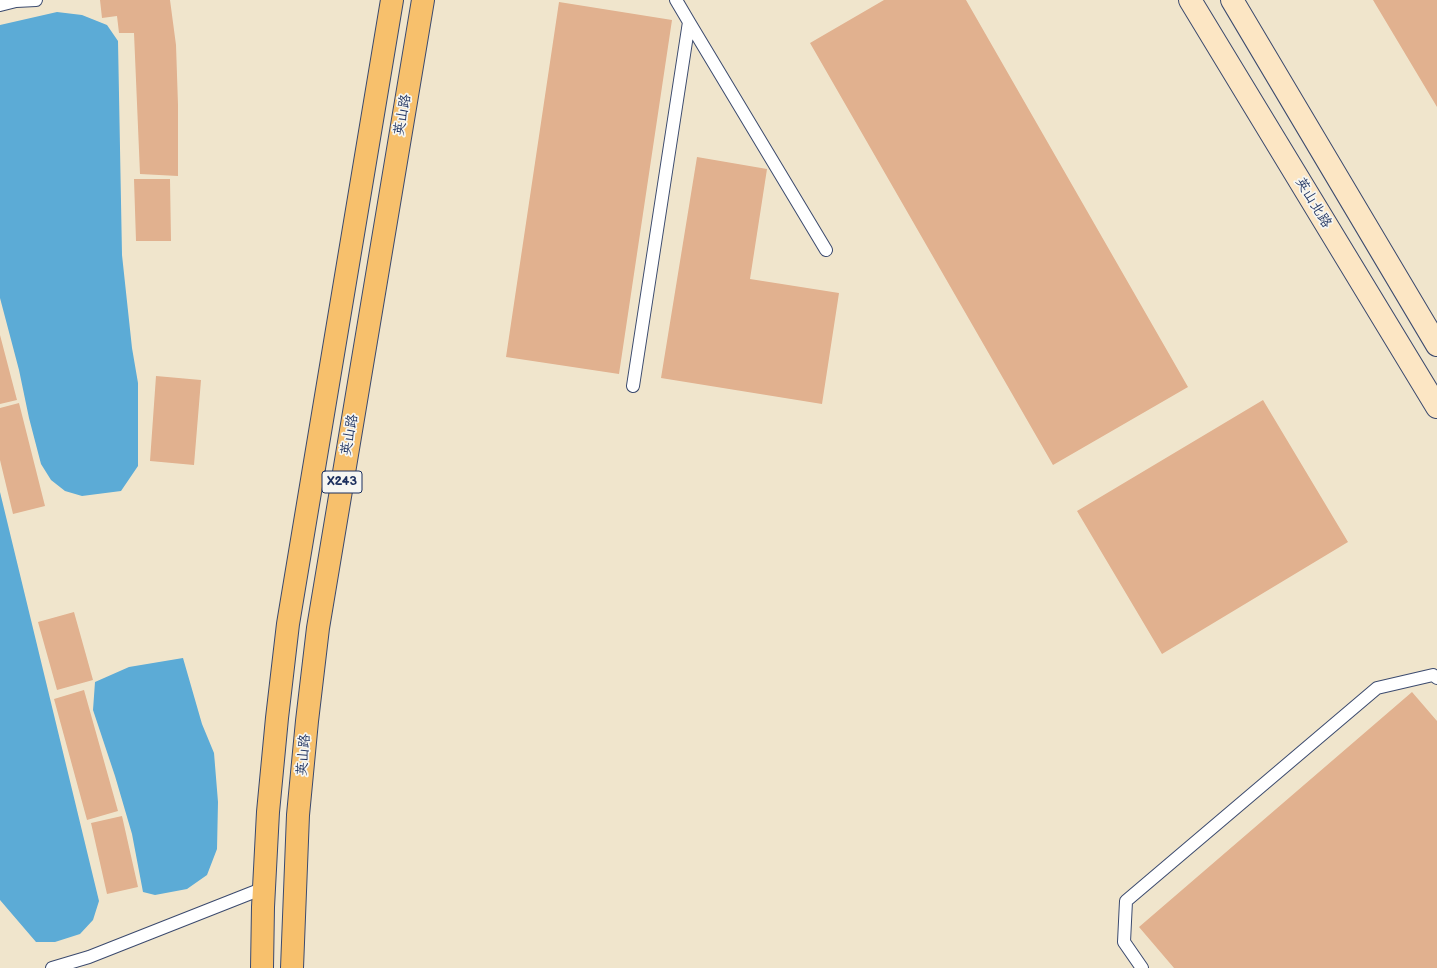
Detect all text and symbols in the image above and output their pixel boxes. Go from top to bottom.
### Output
street label: 英山路 [391,93,415,137]
street label: 英山北路 [1291,175,1335,231]
street label: 英山路 [338,413,362,457]
road number: X243 [322,471,362,493]
street label: 英山路 [294,733,314,777]

